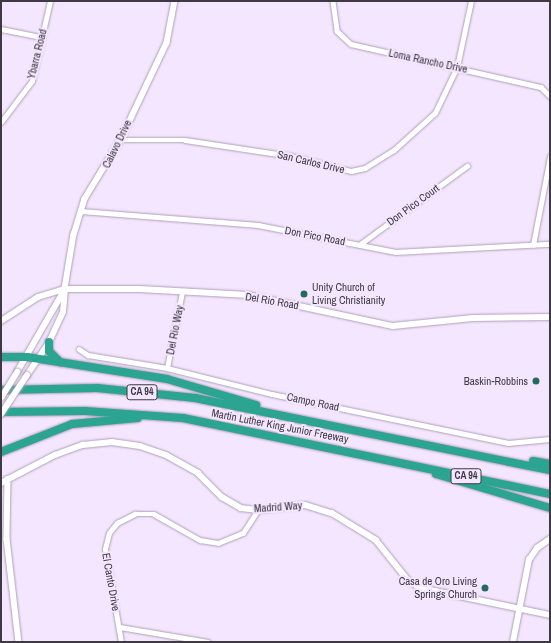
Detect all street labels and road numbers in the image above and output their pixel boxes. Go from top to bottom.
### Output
street label: Ybarra Road [24,28,50,80]
street label: Loma Rancho Drive [387,46,469,76]
street label: Calavo Drive [100,118,134,170]
street label: San Carlos Drive [276,148,346,176]
street label: Don Pico Court [384,182,442,228]
street label: Don Pico Road [284,224,346,248]
street label: Del Rio Road [244,290,300,312]
street label: Del Rio Way [164,304,186,356]
road number: CA 94 [126,384,158,400]
street label: Campo Road [286,390,340,414]
street label: Martin Luther King Junior Freeway [210,406,350,446]
road number: CA 94 [450,468,482,484]
street label: Madrid Way [253,499,303,515]
street label: El Canto Drive [99,552,123,612]

